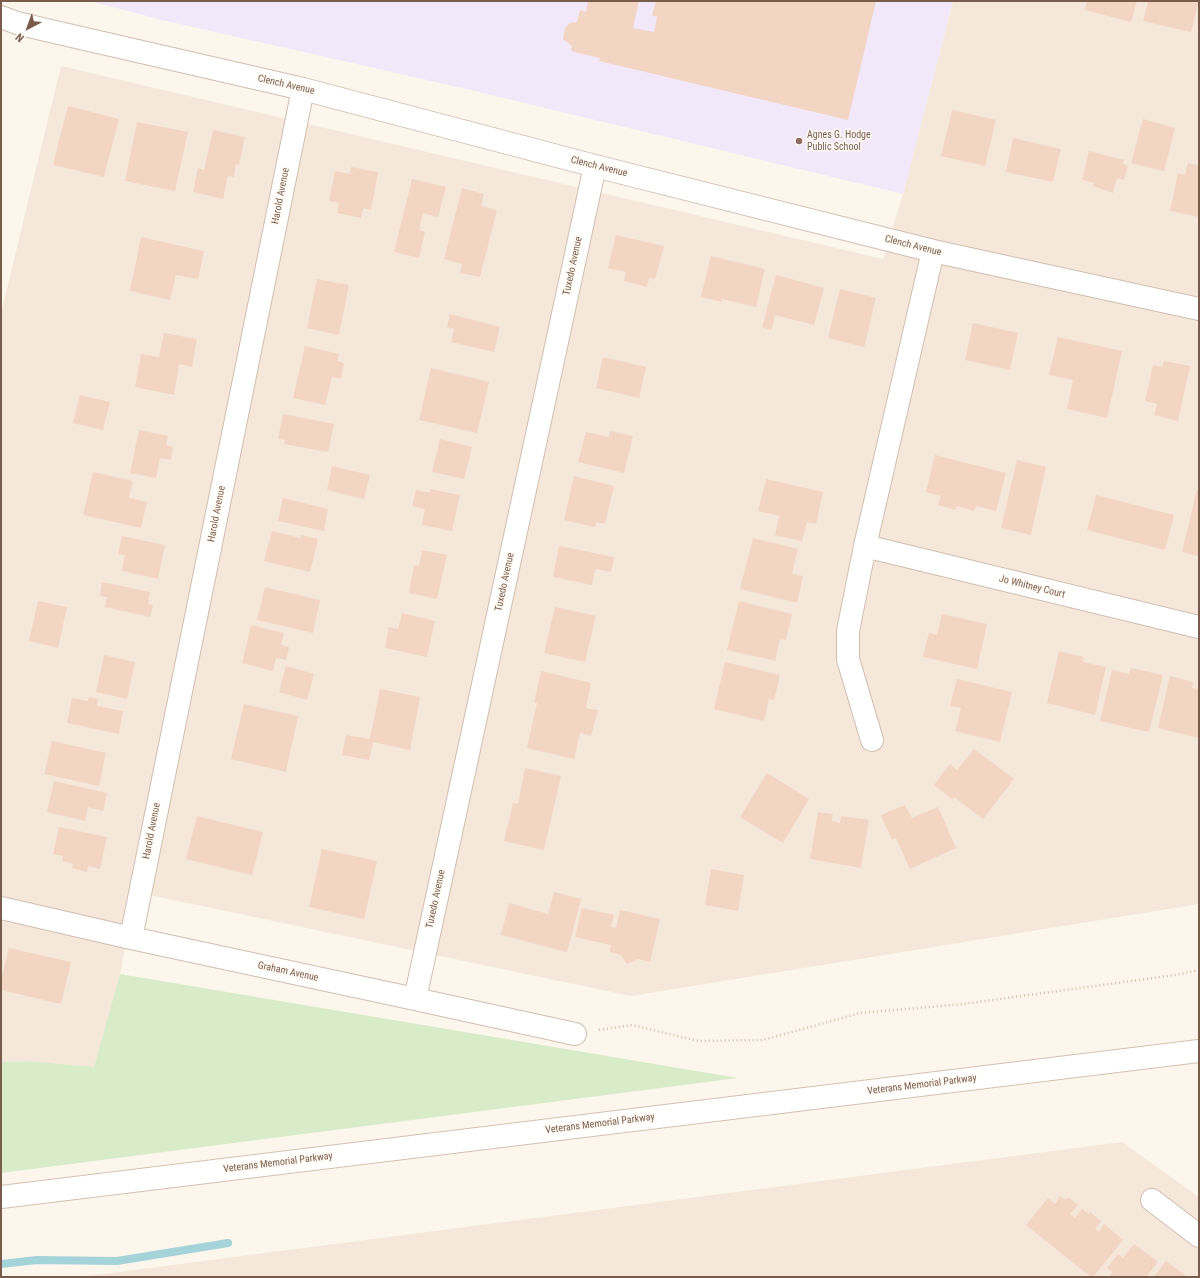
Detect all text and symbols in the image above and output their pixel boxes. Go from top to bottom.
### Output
north arrow [8,8,48,48]
text: N [13,30,27,45]
street label: Clench Avenue [256,73,316,97]
place label: Agnes G. Hodge Public School [807,129,871,152]
marker: Agnes G. Hodge Public School [794,136,804,146]
street label: Clench Avenue [569,154,629,180]
street label: Harold Avenue [270,167,292,225]
street label: Clench Avenue [883,233,943,259]
street label: Tuxedo Avenue [561,236,585,296]
street label: Harold Avenue [206,485,228,543]
street label: Tuxedo Avenue [493,552,517,612]
street label: Jo Whitney Court [998,573,1066,601]
street label: Harold Avenue [141,802,163,860]
street label: Tuxedo Avenue [424,869,448,929]
street label: Graham Avenue [257,960,319,984]
street label: Veterans Memorial Parkway [867,1072,977,1098]
street label: Veterans Memorial Parkway [545,1111,655,1137]
street label: Veterans Memorial Parkway [223,1150,333,1176]

